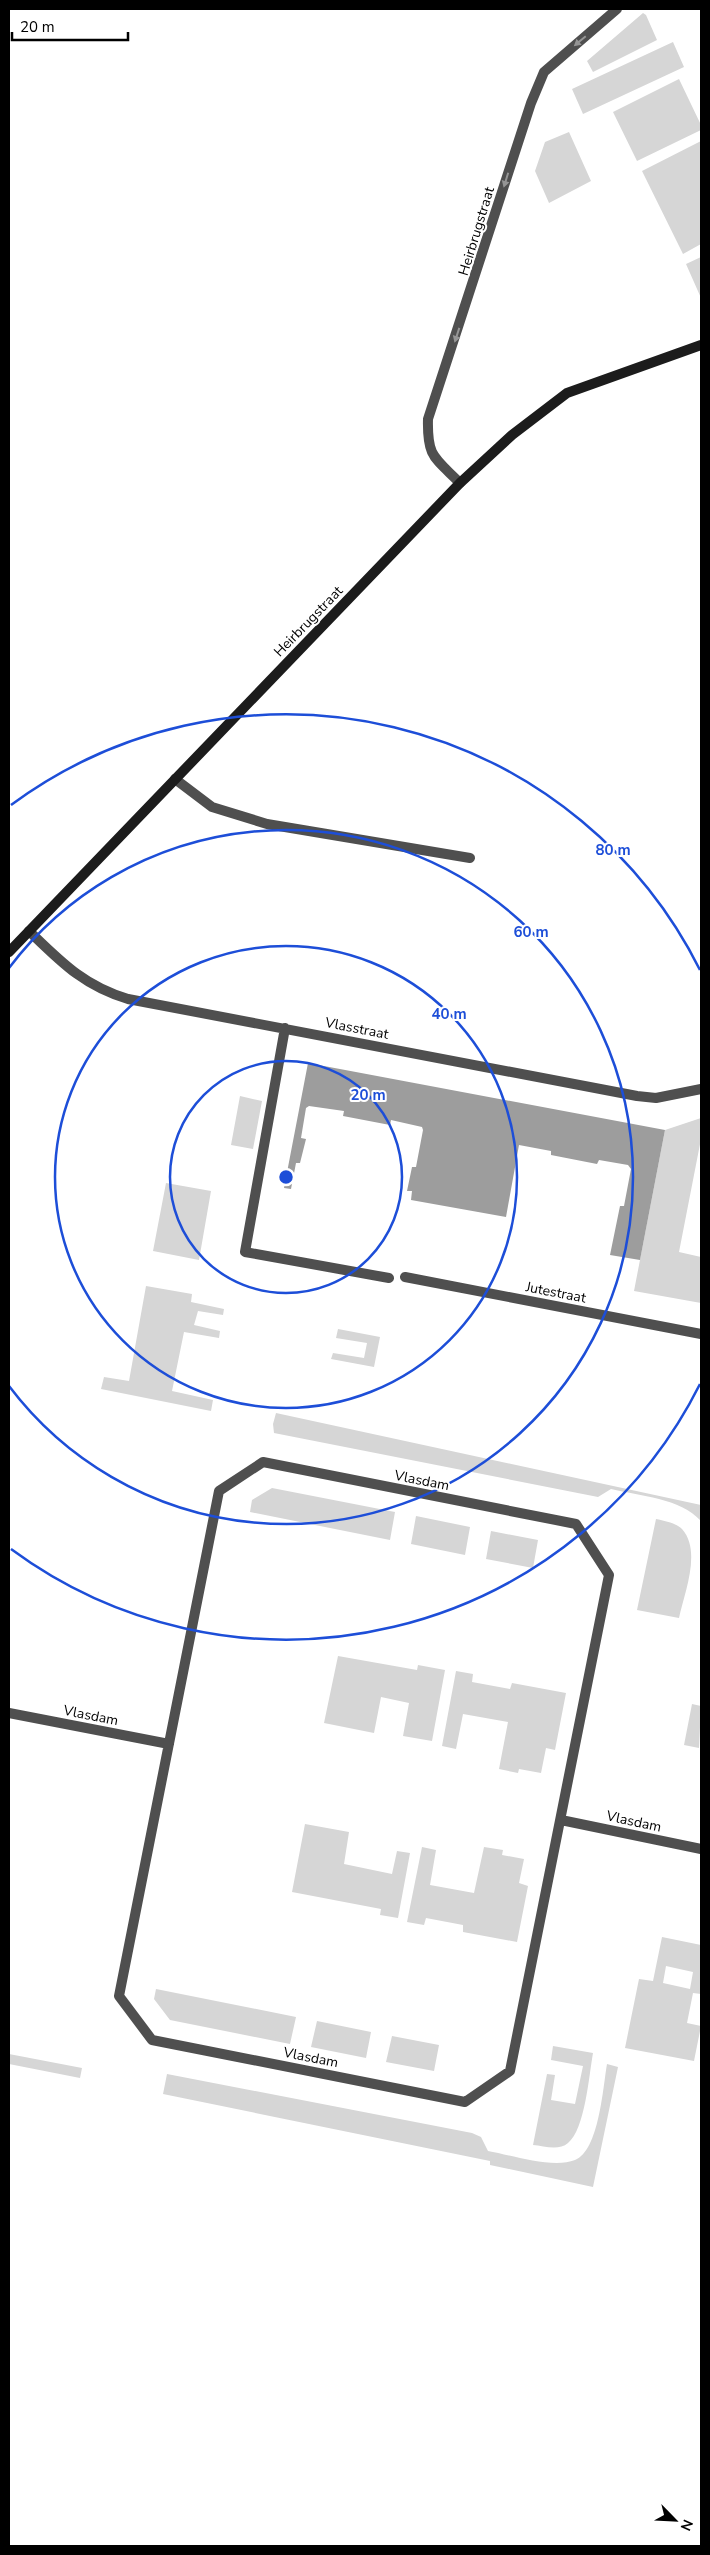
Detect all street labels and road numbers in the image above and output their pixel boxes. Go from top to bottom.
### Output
street label: Heirbrugstraat [454,184,499,278]
street label: Heirbrugstraat [270,582,347,661]
street label: Vlasstraat [323,1013,390,1044]
street label: Jutestraat [523,1277,588,1308]
street label: Vlasdam [392,1466,451,1495]
street label: Vlasdam [61,1701,120,1730]
street label: Vlasdam [604,1806,663,1837]
street label: Vlasdam [281,2043,340,2072]

